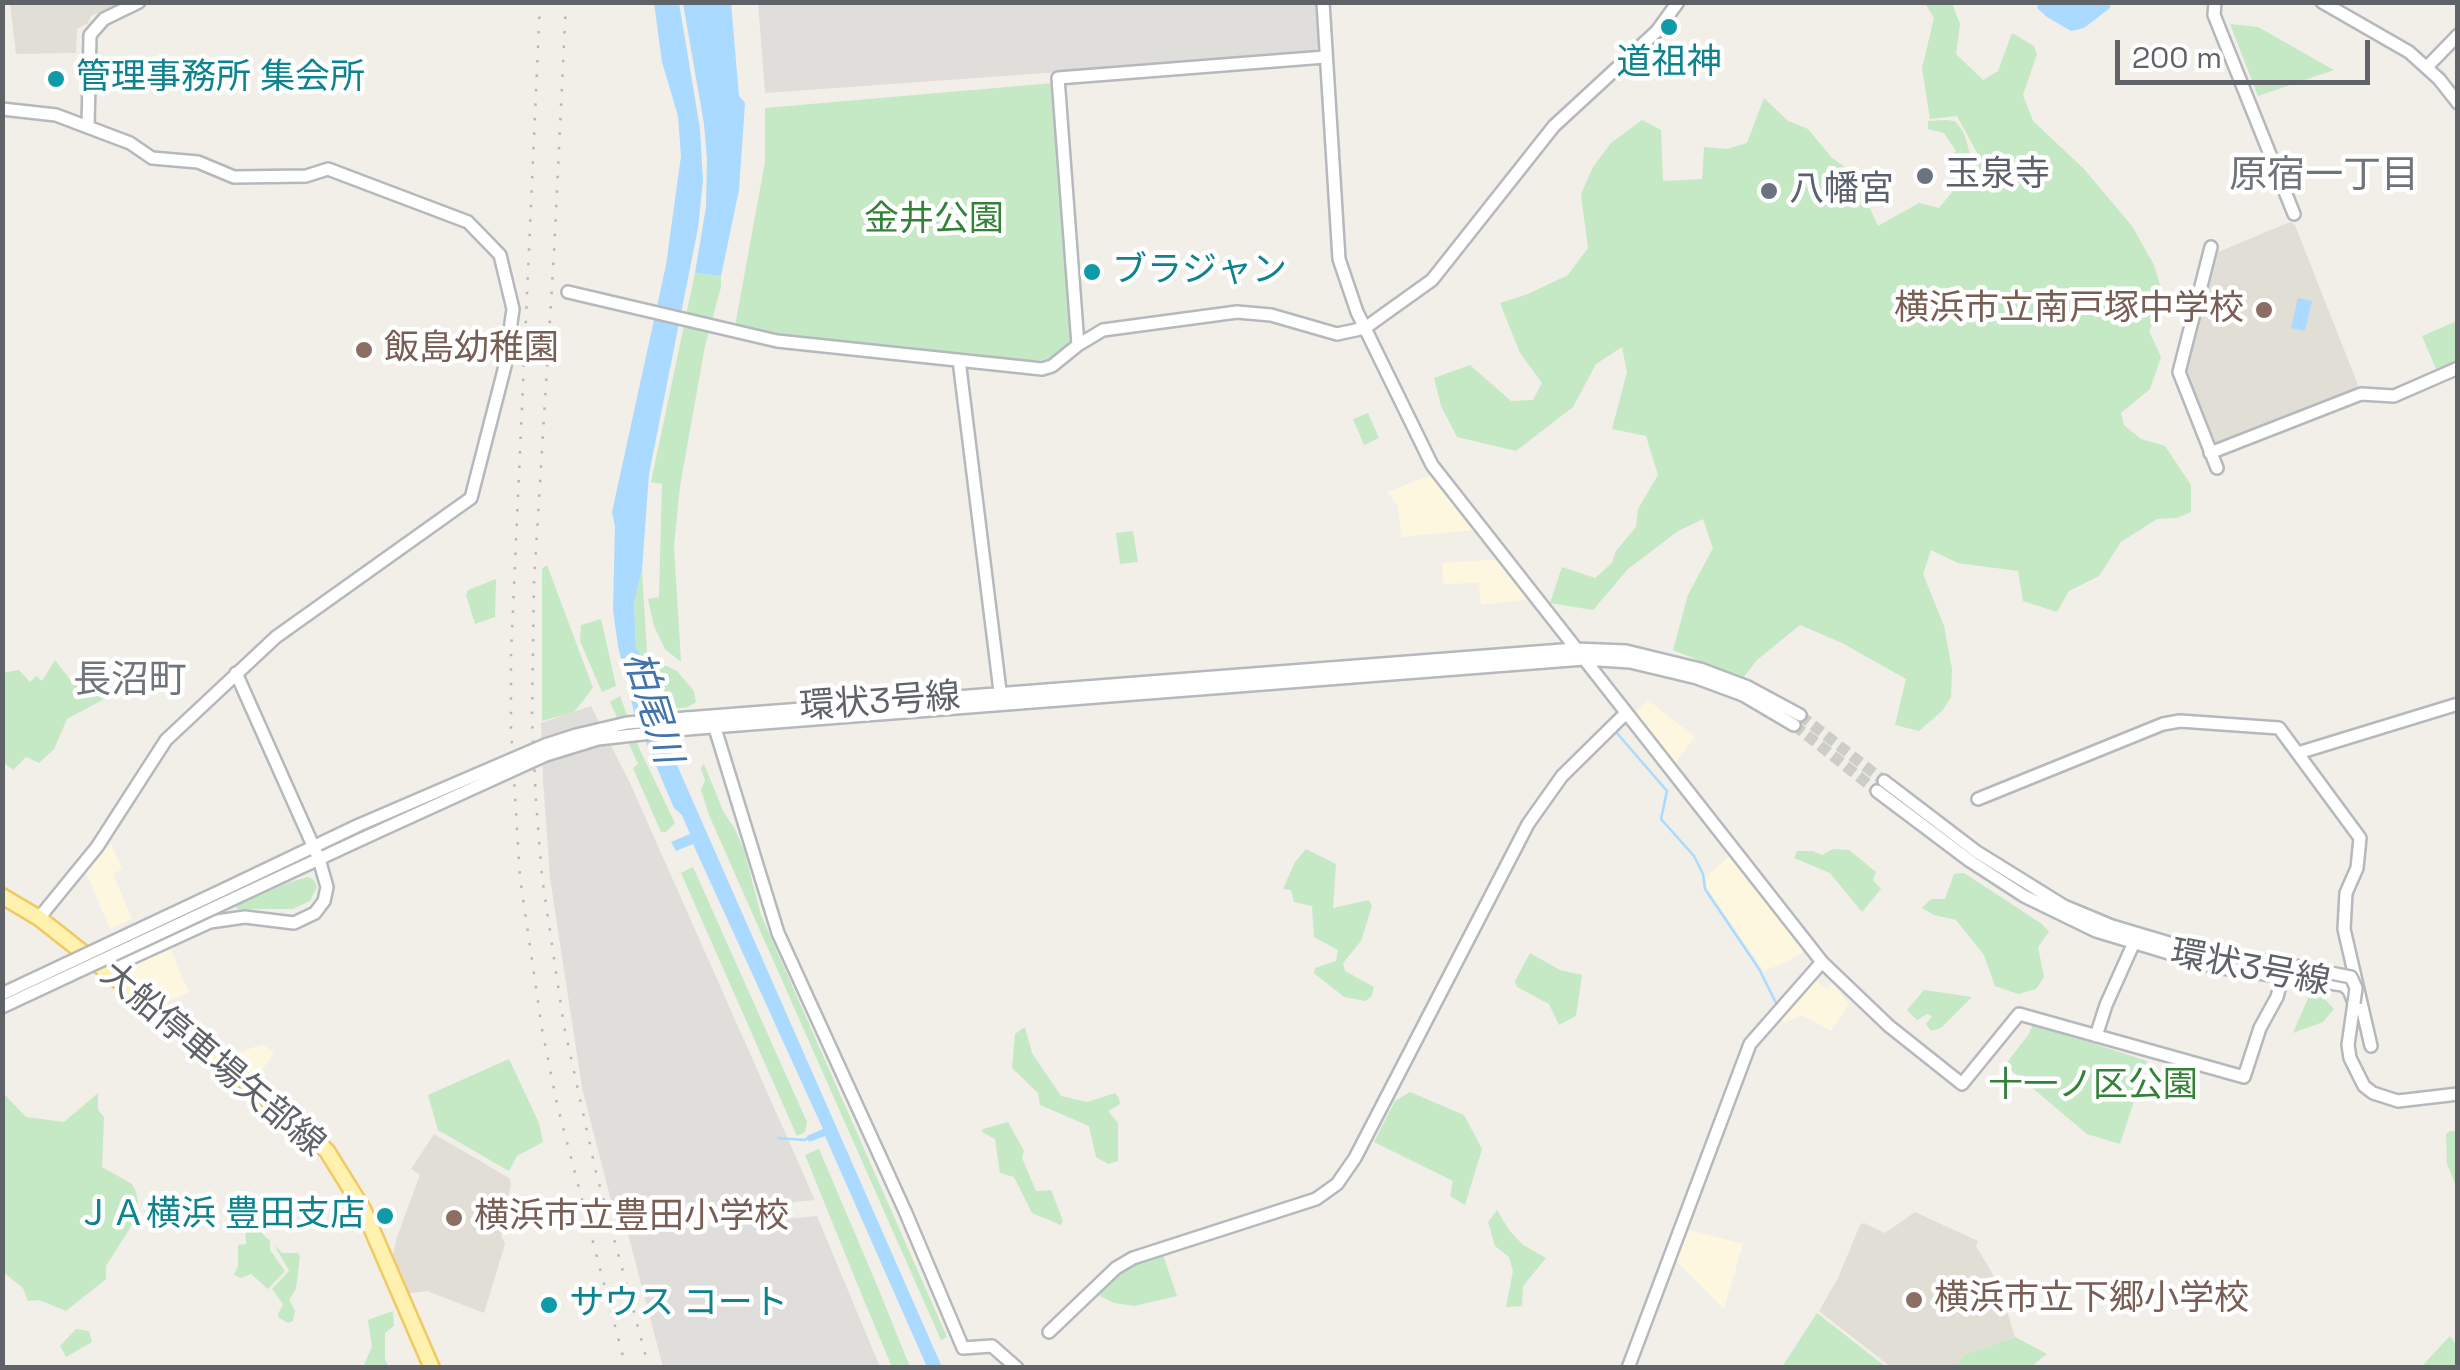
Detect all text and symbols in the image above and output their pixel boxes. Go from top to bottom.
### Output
marker: 道祖神 [1658,16,1680,38]
scale bar [2120,20,2375,82]
text: 200 m [2132,38,2222,77]
place label: 道祖神 [1617,43,1721,85]
place label: 管理事務所 集会所 [76,58,365,100]
marker: 管理事務所 集会所 [45,68,67,90]
district label: 原宿一丁目 [2229,154,2419,200]
place label: 玉泉寺 [1945,155,2050,197]
marker: 玉泉寺 [1914,165,1936,187]
place label: 八幡宮 [1789,170,1894,212]
marker: 八幡宮 [1758,180,1780,202]
park label: 金井公園 [864,200,1004,242]
place label: ブラジャン [1112,251,1287,293]
marker: ブラジャン [1081,261,1103,283]
place label: 横浜市立南戸塚中学校 [1894,289,2244,331]
marker: 横浜市立南戸塚中学校 [2253,299,2275,321]
place label: 飯島幼稚園 [384,329,559,371]
marker: 飯島幼稚園 [353,339,375,361]
water label: 柏尾川 [613,647,689,769]
district label: 長沼町 [73,659,187,705]
street label: 環状3号線 [798,676,962,730]
street label: 環状3号線 [2167,933,2333,1005]
street label: 大船停車場矢部線 [91,954,333,1166]
park label: 十一ノ区公園 [1988,1066,2198,1108]
place label: ＪＡ横浜 豊田支店 [76,1195,365,1237]
place label: 横浜市立豊田小学校 [474,1197,789,1239]
marker: ＪＡ横浜 豊田支店 [374,1205,396,1227]
marker: 横浜市立豊田小学校 [443,1207,465,1229]
place label: 横浜市立下郷小学校 [1934,1279,2249,1321]
place label: サウス コート [569,1284,788,1326]
marker: 横浜市立下郷小学校 [1903,1289,1925,1311]
marker: サウス コート [538,1294,560,1316]

